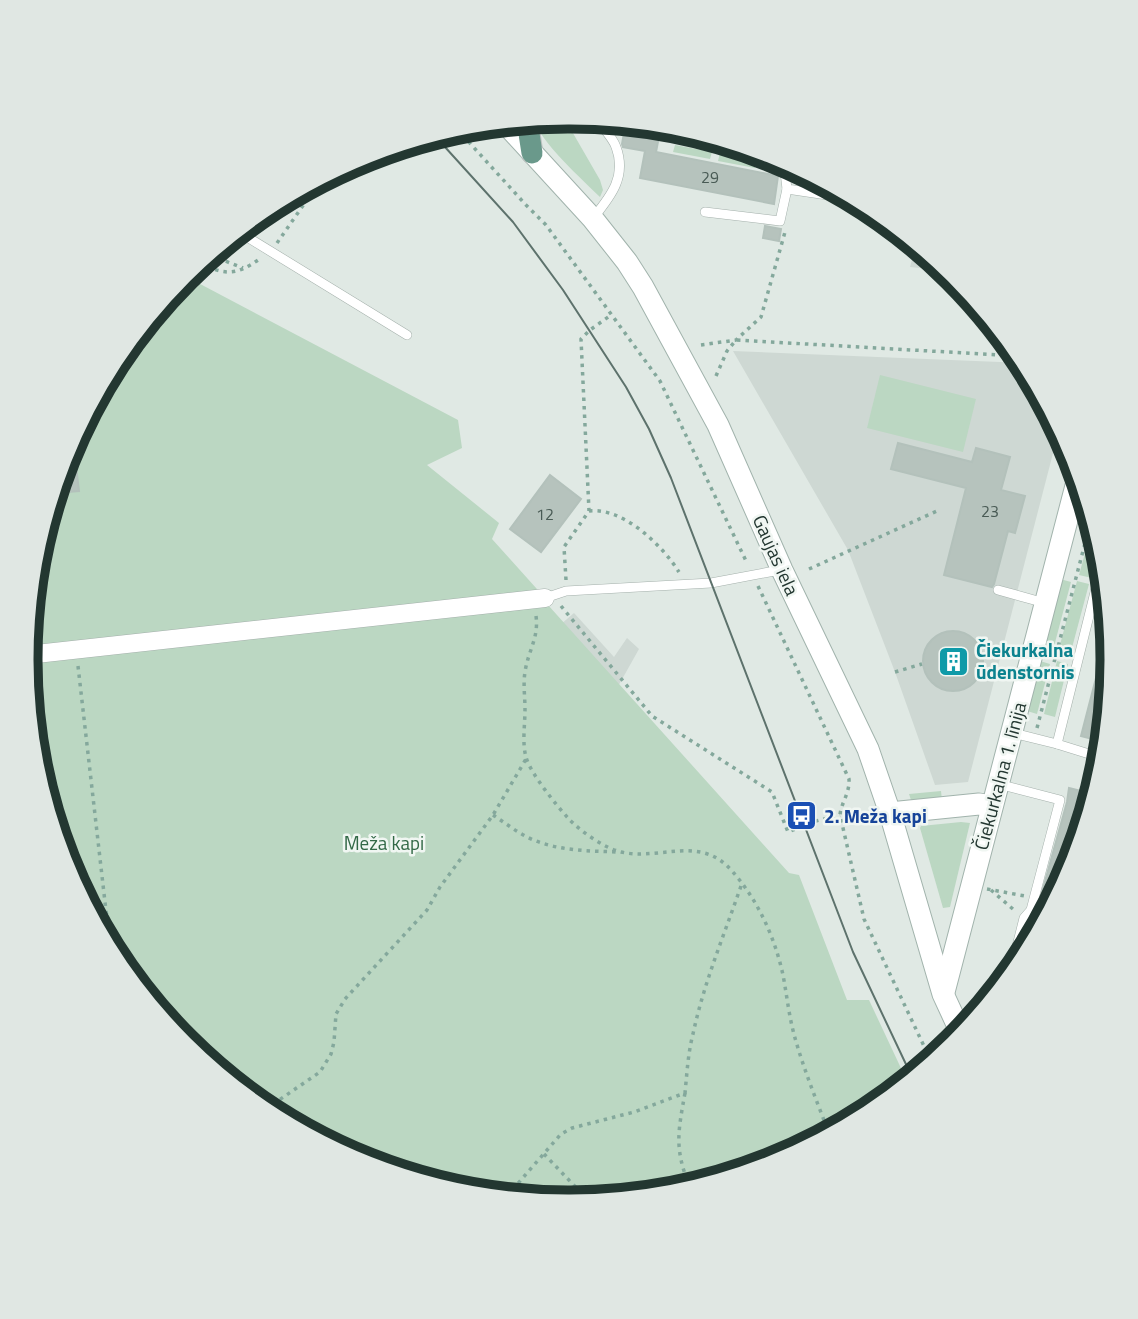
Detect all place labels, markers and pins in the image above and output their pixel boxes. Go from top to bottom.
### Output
place label: Čiekurkalna ūdenstornis [976,635,1075,686]
building icon: Čiekurkalna ūdenstornis [936,644,970,678]
bus stop icon: 2. Meža kapi [784,799,818,833]
place label: 2. Meža kapi [824,801,927,830]

